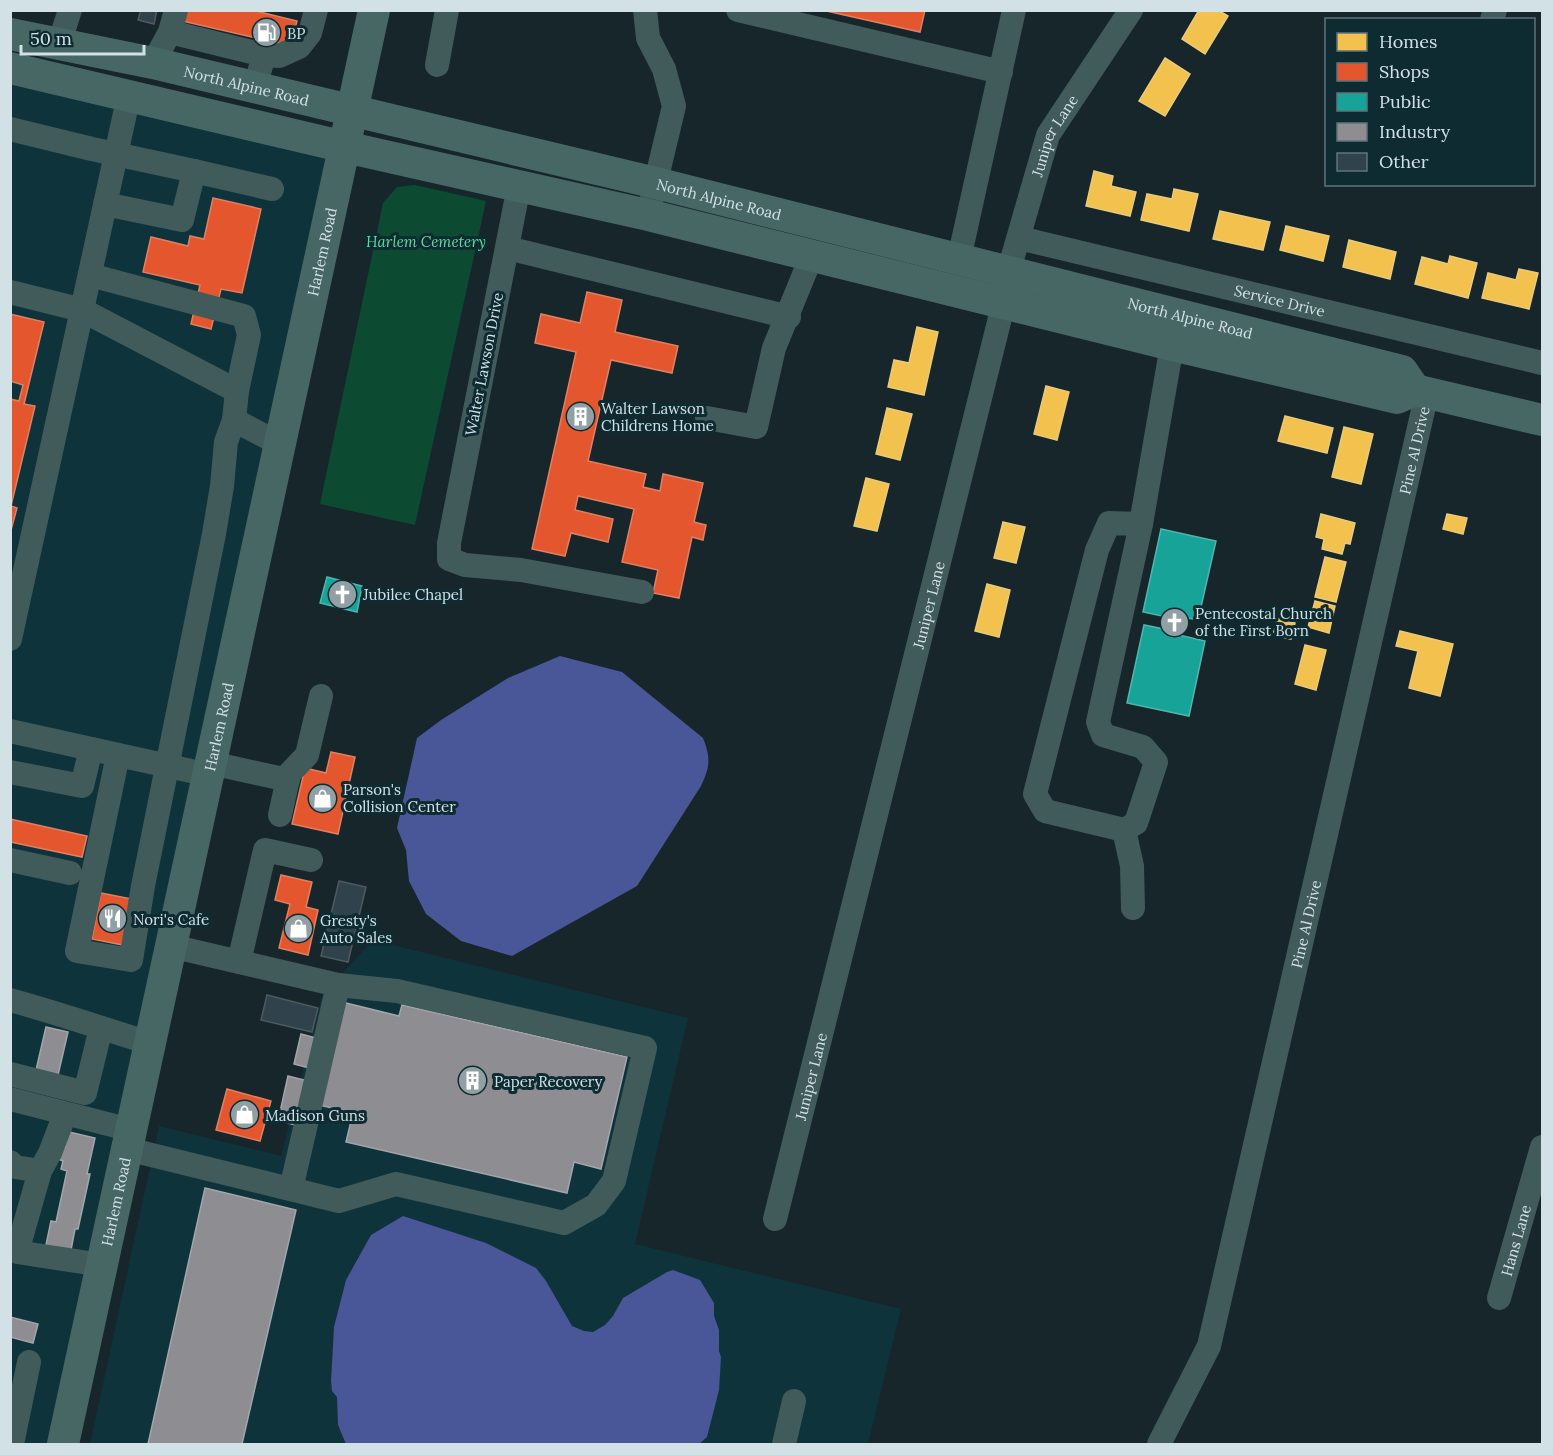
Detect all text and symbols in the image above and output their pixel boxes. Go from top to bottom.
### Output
fuel station icon: BP [250,17,282,49]
scale bar [21,18,144,56]
legend [1325,18,1535,186]
place label: BP [287,24,305,43]
text: 50 m [30,27,72,50]
text: Homes [1379,30,1437,53]
text: Shops [1379,60,1430,83]
street label: North Alpine Road [182,61,311,109]
text: Public [1379,90,1431,113]
street label: Juniper Lane [1027,91,1082,180]
text: Industry [1379,120,1451,143]
text: Other [1379,150,1429,173]
street label: North Alpine Road [655,174,783,224]
street label: Harlem Road [303,206,340,298]
park label: Harlem Cemetery [366,232,486,251]
street label: Service Drive [1232,280,1327,320]
street label: Walter Lawson Drive [461,291,507,437]
street label: North Alpine Road [1126,293,1255,343]
place label: Walter Lawson Childrens Home [601,399,714,435]
building icon: Walter Lawson Childrens Home [564,401,596,433]
street label: Pine Al Drive [1395,404,1433,496]
street label: Juniper Lane [908,559,948,652]
church icon: Jubilee Chapel [326,578,358,610]
place label: Jubilee Chapel [362,585,463,604]
place label: Pentecostal Church of the First Born [1195,604,1332,640]
church icon: Pentecostal Church of the First Born [1158,606,1190,638]
street label: Harlem Road [200,681,237,773]
place label: Parson's Collision Center [343,780,456,816]
shop icon: Parson's Collision Center [306,782,338,814]
street label: Pine Al Drive [1286,878,1325,970]
restaurant icon: Nori's Cafe [96,903,128,935]
place label: Nori's Cafe [133,910,209,929]
place label: Gresty's Auto Sales [319,911,392,947]
shop icon: Gresty's Auto Sales [283,913,315,945]
street label: Juniper Lane [790,1031,831,1123]
building icon: Paper Recovery [457,1065,489,1097]
place label: Paper Recovery [494,1072,603,1091]
shop icon: Madison Guns [228,1099,260,1131]
place label: Madison Guns [265,1106,365,1125]
street label: Harlem Road [97,1156,134,1248]
street label: Hans Lane [1496,1202,1535,1278]

